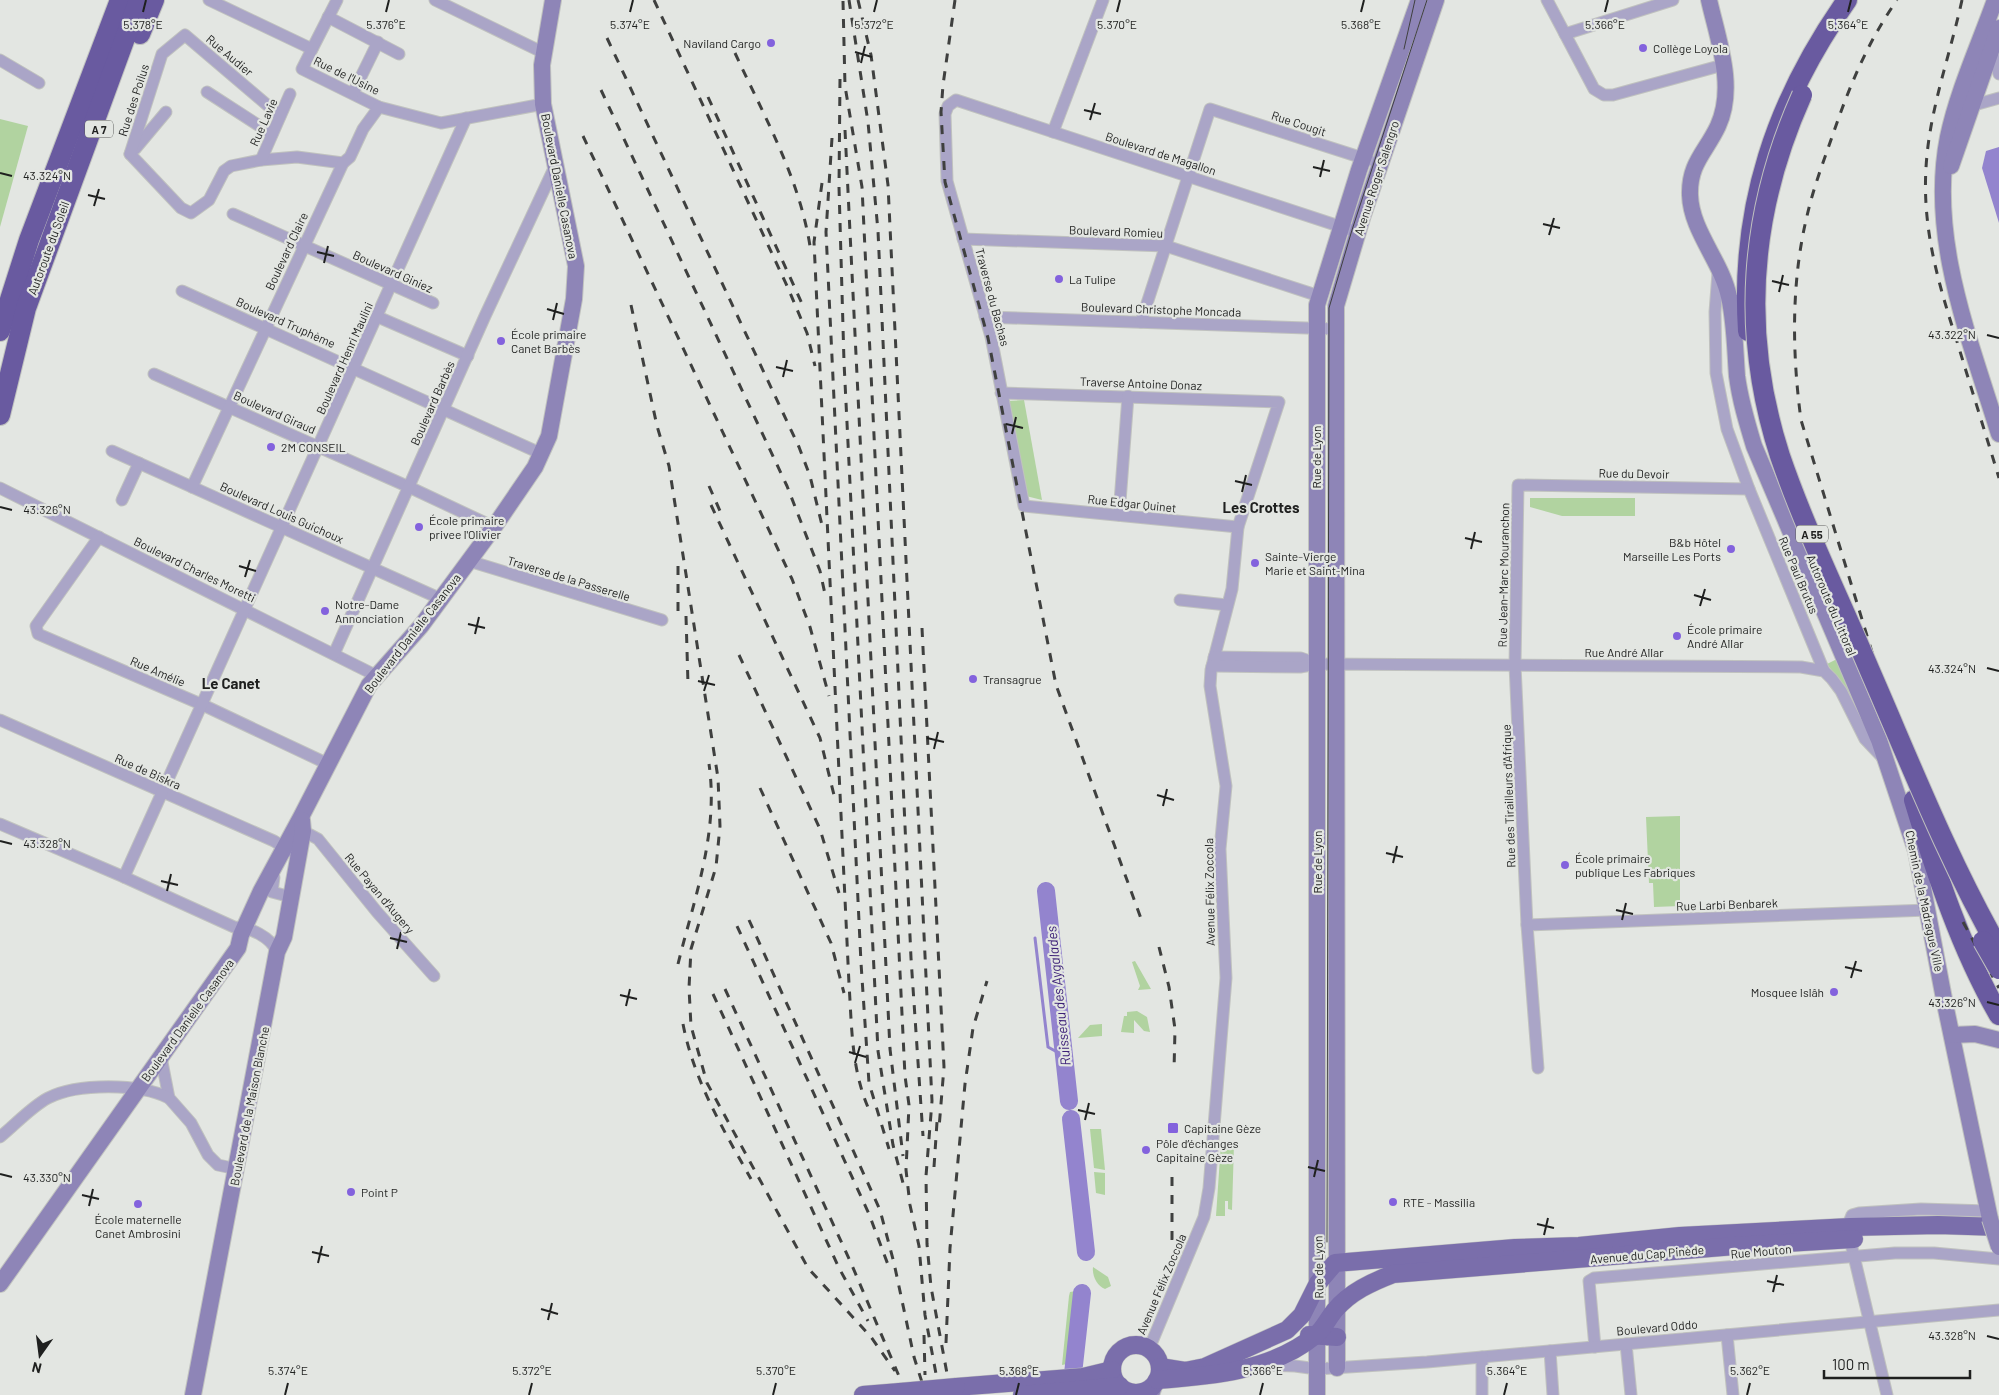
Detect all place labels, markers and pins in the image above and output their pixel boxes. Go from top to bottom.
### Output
place label: Naviland Cargo [683,36,761,50]
marker: Naviland Cargo [765,37,777,49]
place label: Collège Loyola [1653,41,1728,55]
marker: Collège Loyola [1637,42,1649,54]
place label: La Tulipe [1069,272,1116,286]
marker: La Tulipe [1053,273,1065,285]
place label: École primaire Canet Barbès [511,327,586,355]
marker: École primaire Canet Barbès [495,335,507,347]
place label: 2M CONSEIL [281,440,346,454]
marker: 2M CONSEIL [265,441,277,453]
place label: École primaire privee l'Olivier [429,513,504,541]
marker: École primaire privee l'Olivier [413,521,425,533]
place label: B&b Hôtel Marseille Les Ports [1623,535,1721,563]
marker: B&b Hôtel Marseille Les Ports [1725,543,1737,555]
place label: Sainte-Vierge Marie et Saint-Mina [1265,549,1365,577]
marker: Sainte-Vierge Marie et Saint-Mina [1249,557,1261,569]
place label: Notre-Dame Annonciation [335,597,404,625]
marker: Notre-Dame Annonciation [319,605,331,617]
place label: École primaire André Allar [1687,622,1762,650]
marker: École primaire André Allar [1671,630,1683,642]
place label: Transagrue [983,672,1042,686]
marker: Transagrue [967,673,979,685]
place label: École primaire publique Les Fabriques [1575,851,1695,879]
marker: École primaire publique Les Fabriques [1559,859,1571,871]
place label: Mosquee Islâh [1751,985,1824,999]
marker: Mosquee Islâh [1828,986,1840,998]
marker: Capitaine Gèze [1166,1121,1180,1135]
place label: Capitaine Gèze [1184,1121,1261,1135]
place label: Pôle d’échanges Capitaine Gèze [1156,1136,1239,1164]
marker: Pôle d’échanges Capitaine Gèze [1140,1144,1152,1156]
place label: Point P [361,1185,398,1199]
marker: Point P [345,1186,357,1198]
place label: RTE - Massilia [1403,1195,1475,1209]
marker: RTE - Massilia [1387,1196,1399,1208]
marker: École maternelle Canet Ambrosini [132,1198,144,1210]
place label: École maternelle Canet Ambrosini [94,1212,182,1240]

